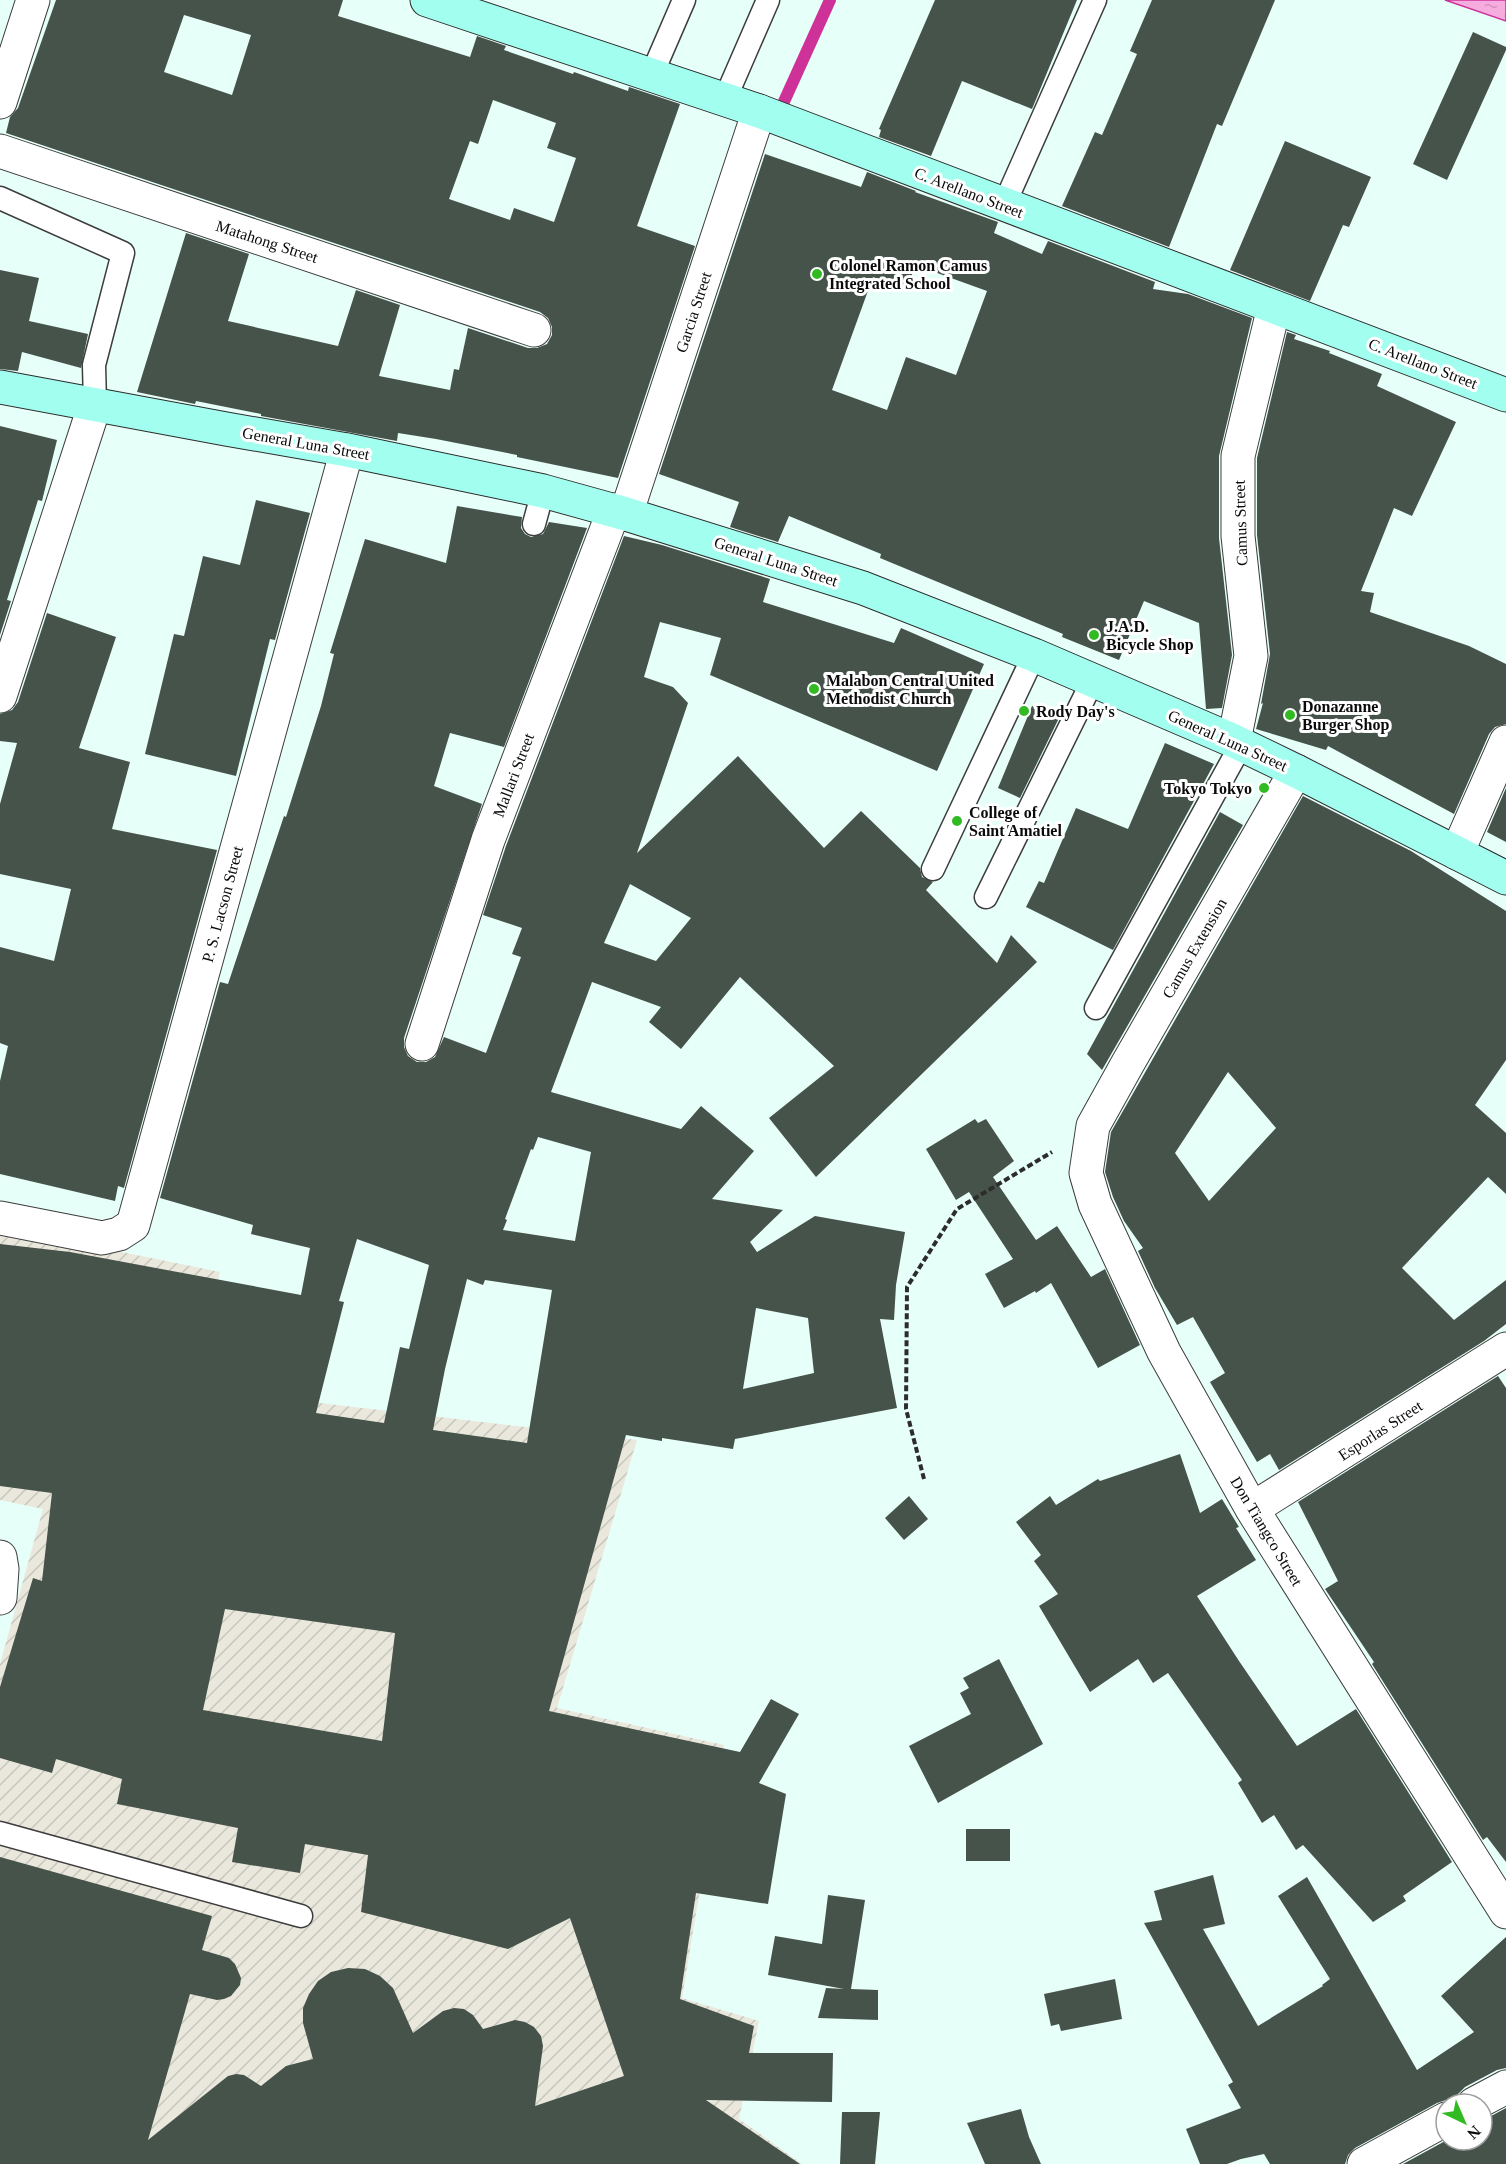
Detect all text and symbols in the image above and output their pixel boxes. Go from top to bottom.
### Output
street label: C. Arellano Street [912,164,1026,221]
street label: Matahong Street [213,217,320,267]
place label: Colonel Ramon Camus Integrated School [829,257,987,293]
marker: Colonel Ramon Camus Integrated School [810,267,824,281]
street label: Garcia Street [672,269,715,355]
street label: C. Arellano Street [1366,335,1480,392]
street label: General Luna Street [241,424,371,463]
street label: Camus Street [1230,479,1250,566]
street label: General Luna Street [712,533,840,590]
place label: J.A.D. Bicycle Shop [1106,618,1194,654]
marker: J.A.D. Bicycle Shop [1087,628,1101,642]
place label: Malabon Central United Methodist Church [826,672,994,707]
marker: Malabon Central United Methodist Church [807,682,821,696]
place label: Donazanne Burger Shop [1302,698,1389,734]
place label: Rody Day's [1036,703,1115,721]
marker: Rody Day's [1017,704,1031,718]
street label: General Luna Street [1165,706,1291,775]
marker: Donazanne Burger Shop [1283,708,1297,722]
street label: Mallari Street [490,730,537,819]
place label: Tokyo Tokyo [1164,780,1252,798]
marker: Tokyo Tokyo [1257,781,1271,795]
place label: College of Saint Amatiel [969,804,1062,839]
marker: College of Saint Amatiel [950,814,964,828]
street label: P. S. Lacson Street [199,844,246,964]
street label: Camus Extension [1159,895,1230,1001]
street label: Esporlas Street [1335,1397,1426,1465]
street label: Don Tiangco Street [1226,1474,1306,1590]
north arrow [1434,2092,1494,2152]
text: N [1464,2122,1484,2143]

